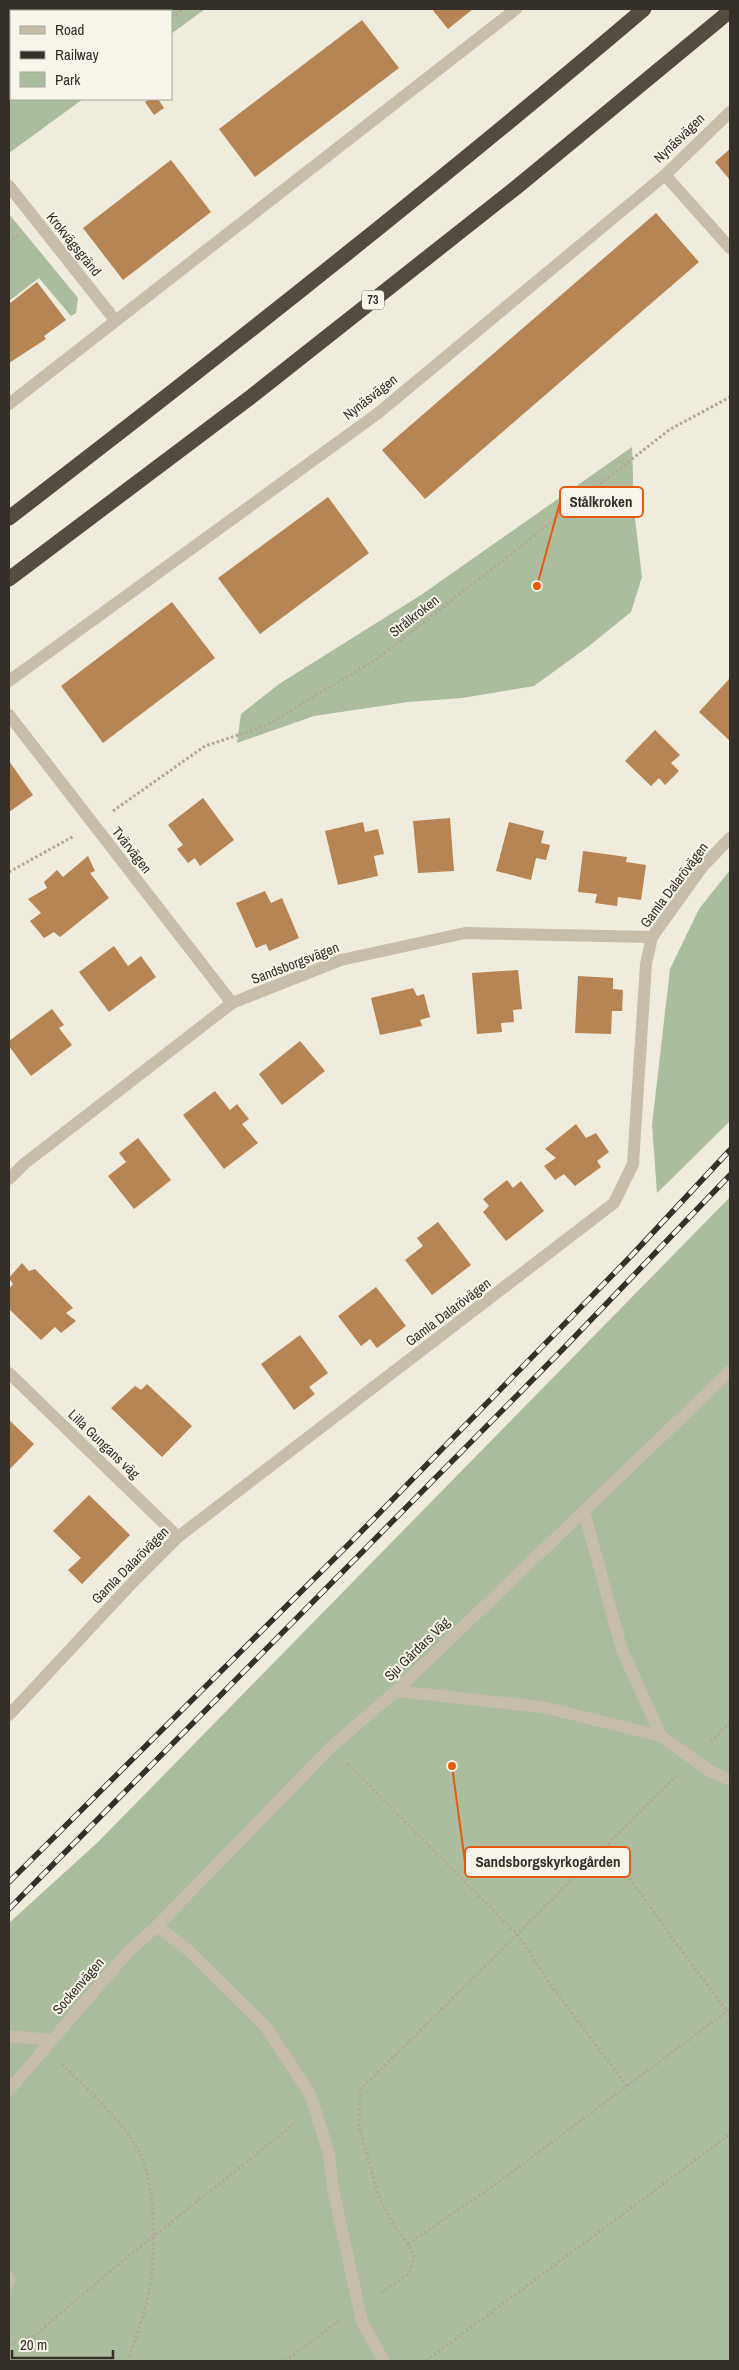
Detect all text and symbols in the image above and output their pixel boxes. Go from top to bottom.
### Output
legend [10,10,172,100]
text: Road [55,19,84,40]
text: Railway [55,44,100,65]
text: Park [55,69,81,90]
street label: Nynäsvägen [650,109,708,167]
street label: Krokvägsgränd [43,208,105,280]
road number: 73 [362,290,384,310]
street label: Nynäsvägen [339,370,401,424]
callout: Stålkroken [560,487,643,517]
text: Stålkroken [570,491,632,512]
street label: Strålkroken [386,591,442,641]
street label: Tvärvägen [108,823,156,877]
street label: Gamla Dalarövägen [636,839,712,931]
street label: Sandsborgsvägen [249,938,341,988]
street label: Gamla Dalarövägen [402,1274,494,1350]
street label: Lilla Gungans väg [64,1405,144,1483]
street label: Gamla Dalarövägen [88,1523,172,1607]
street label: Sju Gårdars Väg [381,1613,454,1685]
callout: Sandsborgskyrkogården [465,1847,630,1877]
text: Sandsborgskyrkogården [476,1851,620,1872]
street label: Sockenvägen [48,1954,108,2018]
scale bar [12,2328,114,2360]
text: 20 m [20,2334,47,2355]

